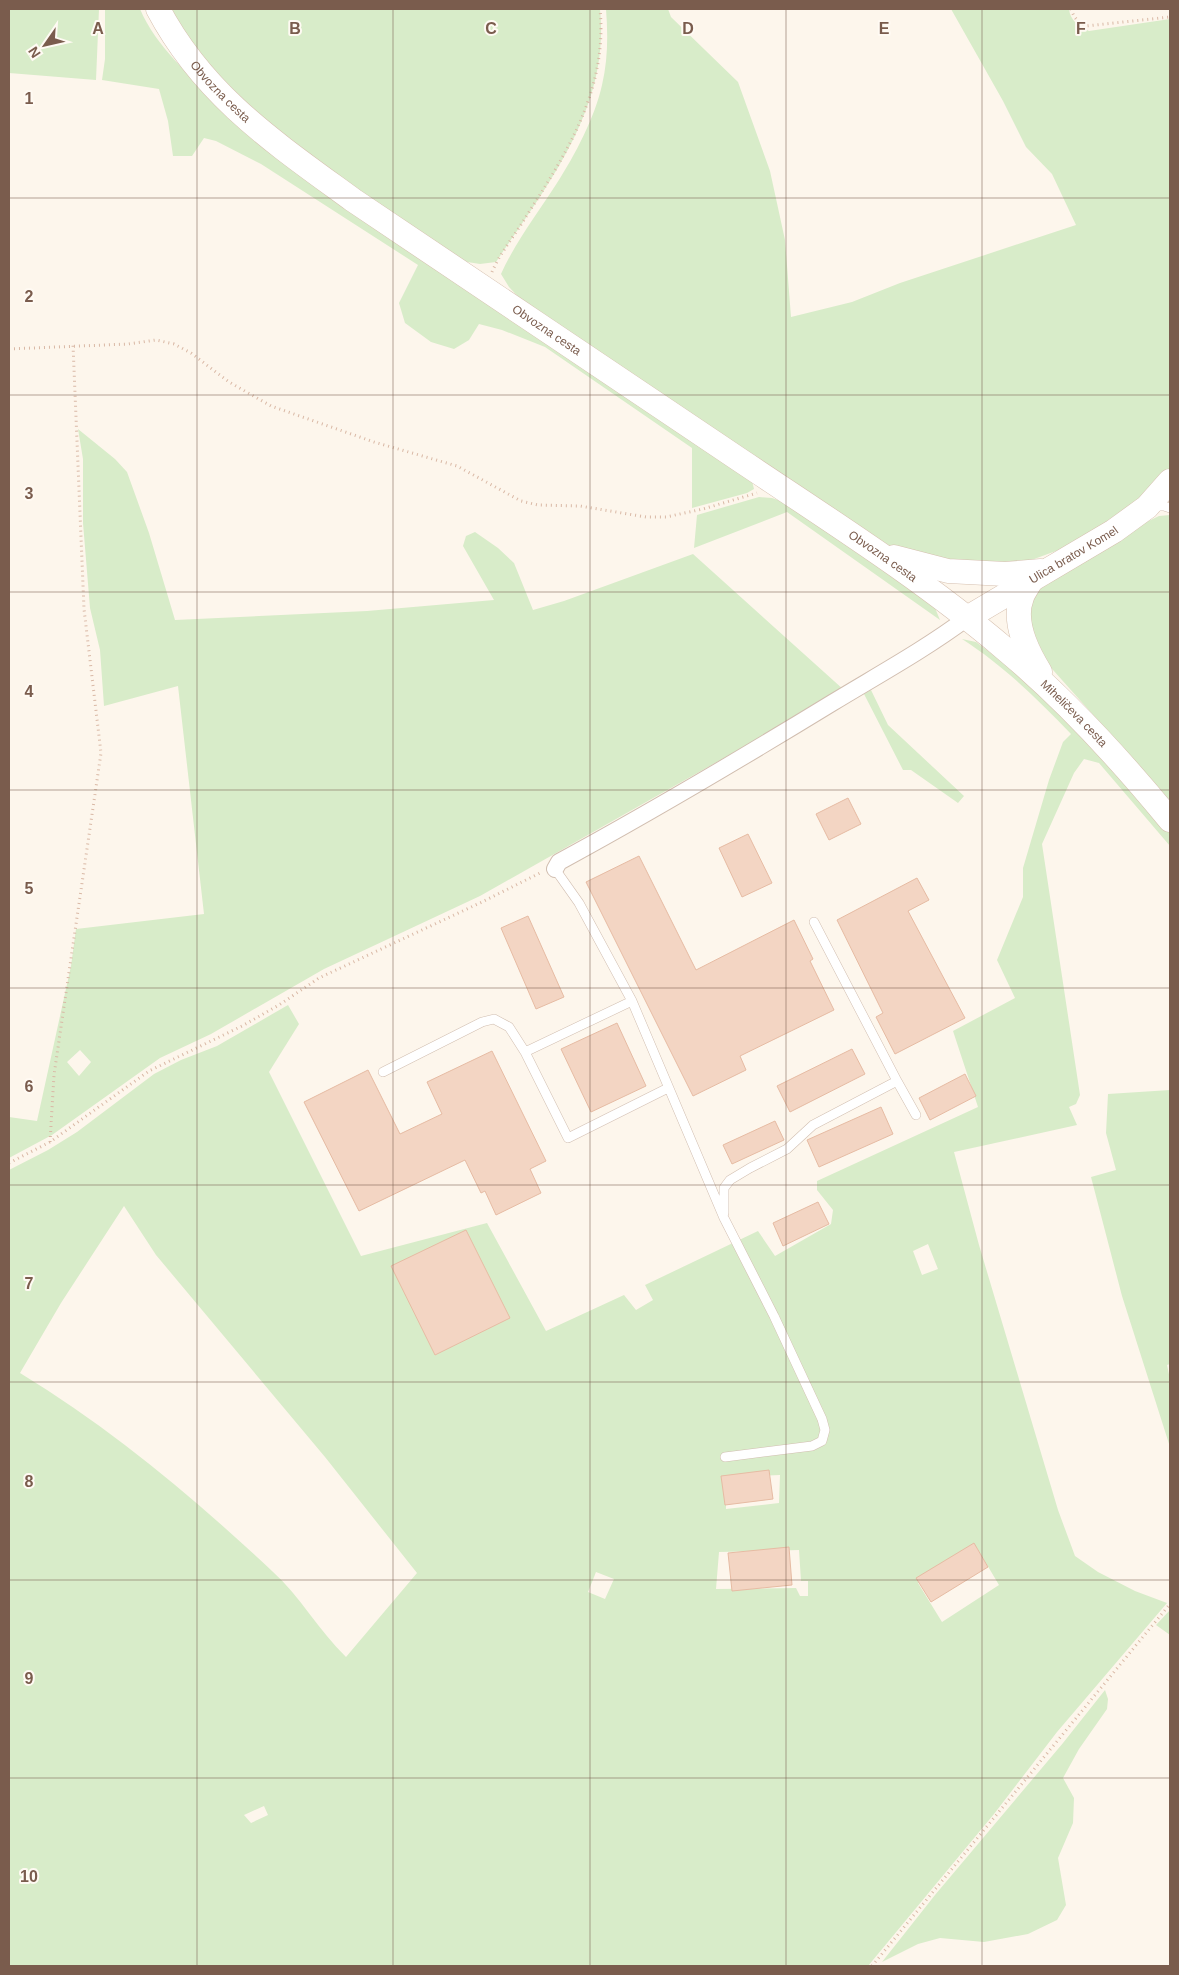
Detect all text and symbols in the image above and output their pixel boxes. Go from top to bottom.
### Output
north arrow [20,20,70,70]
text: A [92,20,104,37]
text: B [289,20,301,37]
text: C [485,20,497,37]
text: D [682,20,694,37]
text: E [879,20,890,37]
text: F [1076,20,1086,37]
text: N [25,44,44,61]
street label: Obvozna cesta [187,58,253,126]
text: 1 [25,90,34,107]
text: 2 [25,288,34,305]
street label: Obvozna cesta [509,302,584,358]
text: 3 [25,485,34,502]
street label: Ulica bratov Komel [1027,523,1121,587]
street label: Obvozna cesta [846,528,920,585]
street label: Miheličeva cesta [1038,677,1110,750]
text: 4 [25,683,34,700]
text: 5 [25,880,34,897]
text: 6 [25,1078,34,1095]
text: 7 [25,1275,34,1292]
text: 8 [25,1473,34,1490]
text: 9 [25,1670,34,1687]
text: 10 [20,1868,38,1885]

